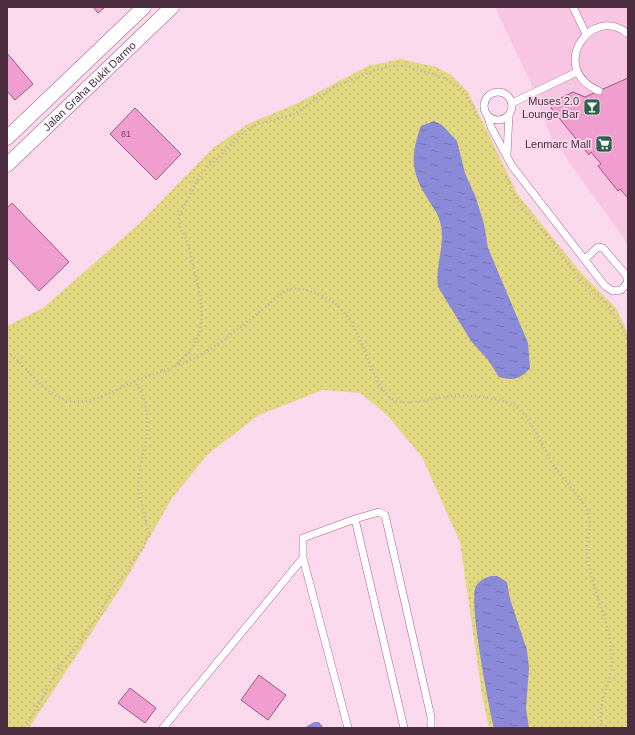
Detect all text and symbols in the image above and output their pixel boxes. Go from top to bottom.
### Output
street label: Jalan Graha Bukit Darmo [41,39,138,133]
place label: Muses 2.0 Lounge Bar [522,95,579,120]
bar icon: Muses 2.0 Lounge Bar [582,97,602,117]
house number: 81 [121,129,131,139]
supermarket icon: Lenmarc Mall [594,134,614,154]
place label: Lenmarc Mall [525,138,591,150]

